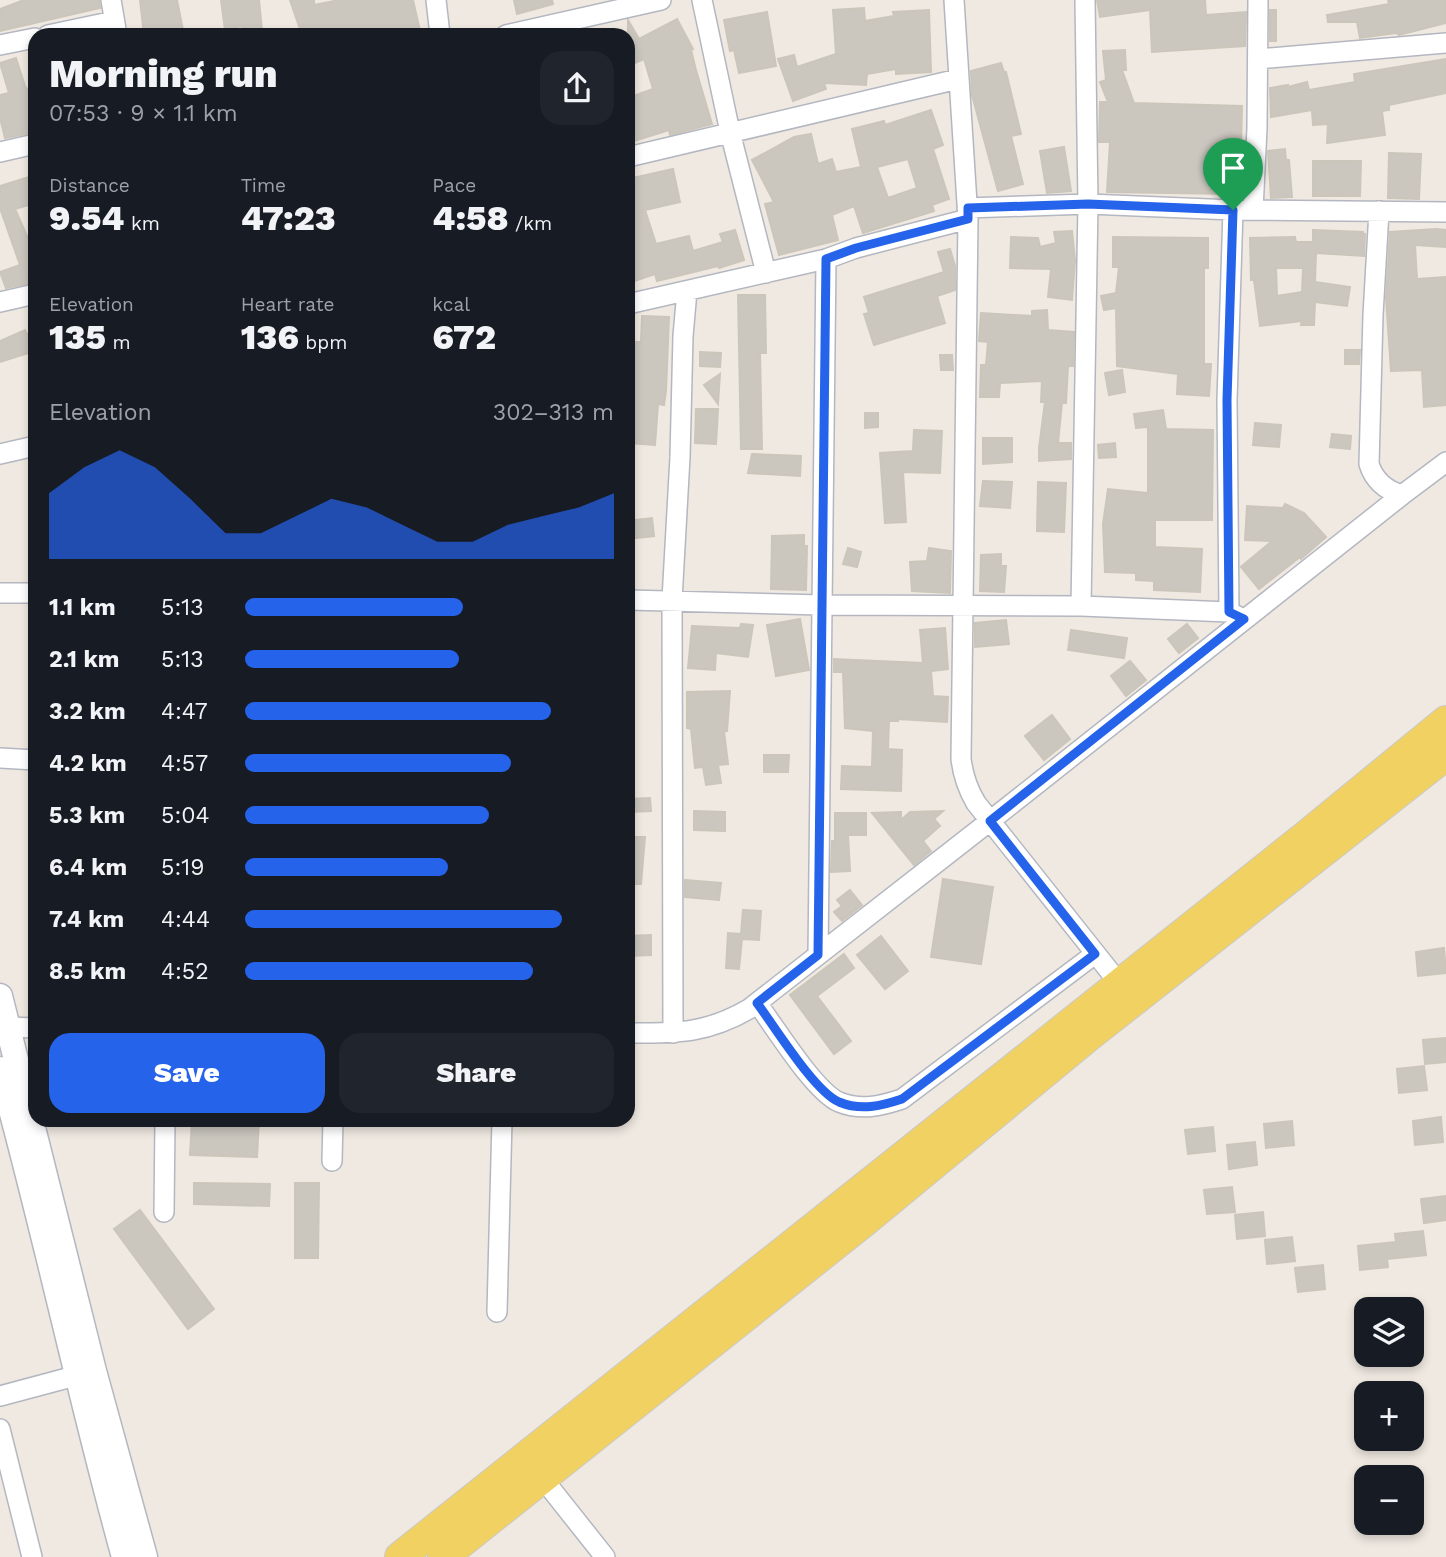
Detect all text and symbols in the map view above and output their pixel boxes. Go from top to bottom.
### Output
button: share [540,51,614,125]
text: Morning run [49,52,278,96]
text: 07:53 · 9 × 1.1 km [49,100,238,127]
pin [1203,138,1263,210]
icon: arrive [1214,149,1252,187]
text: Distance [49,174,130,197]
text: Time [241,174,286,197]
text: Pace [432,174,476,197]
text: 9.54 [49,197,124,239]
text: 47:23 [241,197,336,239]
text: 4:58 [432,197,509,239]
text: km [124,212,160,235]
text: /km [509,212,552,235]
text: Elevation [49,293,134,316]
text: Heart rate [241,293,335,316]
text: kcal [432,293,470,316]
text: 135 [49,316,106,358]
text: 136 [241,316,299,358]
text: 672 [432,316,496,358]
text: m [106,331,131,354]
text: bpm [299,331,347,354]
text: Elevation [49,399,152,426]
text: 302–313 m [493,399,614,426]
text: 1.1 km [49,594,116,621]
text: 5:13 [161,594,204,621]
text: 2.1 km [49,646,120,673]
text: 5:13 [161,646,204,673]
text: 3.2 km [49,698,126,725]
text: 4:47 [161,698,208,725]
text: 4.2 km [49,750,127,777]
text: 4:57 [161,750,208,777]
text: 5.3 km [49,802,125,829]
text: 5:04 [161,802,210,829]
text: 6.4 km [49,854,127,881]
text: 5:19 [161,854,204,881]
text: 7.4 km [49,906,124,933]
text: 4:44 [161,906,210,933]
text: 8.5 km [49,958,126,985]
text: 4:52 [161,958,209,985]
button: Save [49,1033,325,1113]
button: Share [339,1033,614,1113]
map controls [1354,1297,1424,1535]
button: layers [1354,1297,1424,1367]
button: + [1354,1381,1424,1451]
button: − [1354,1465,1424,1535]

